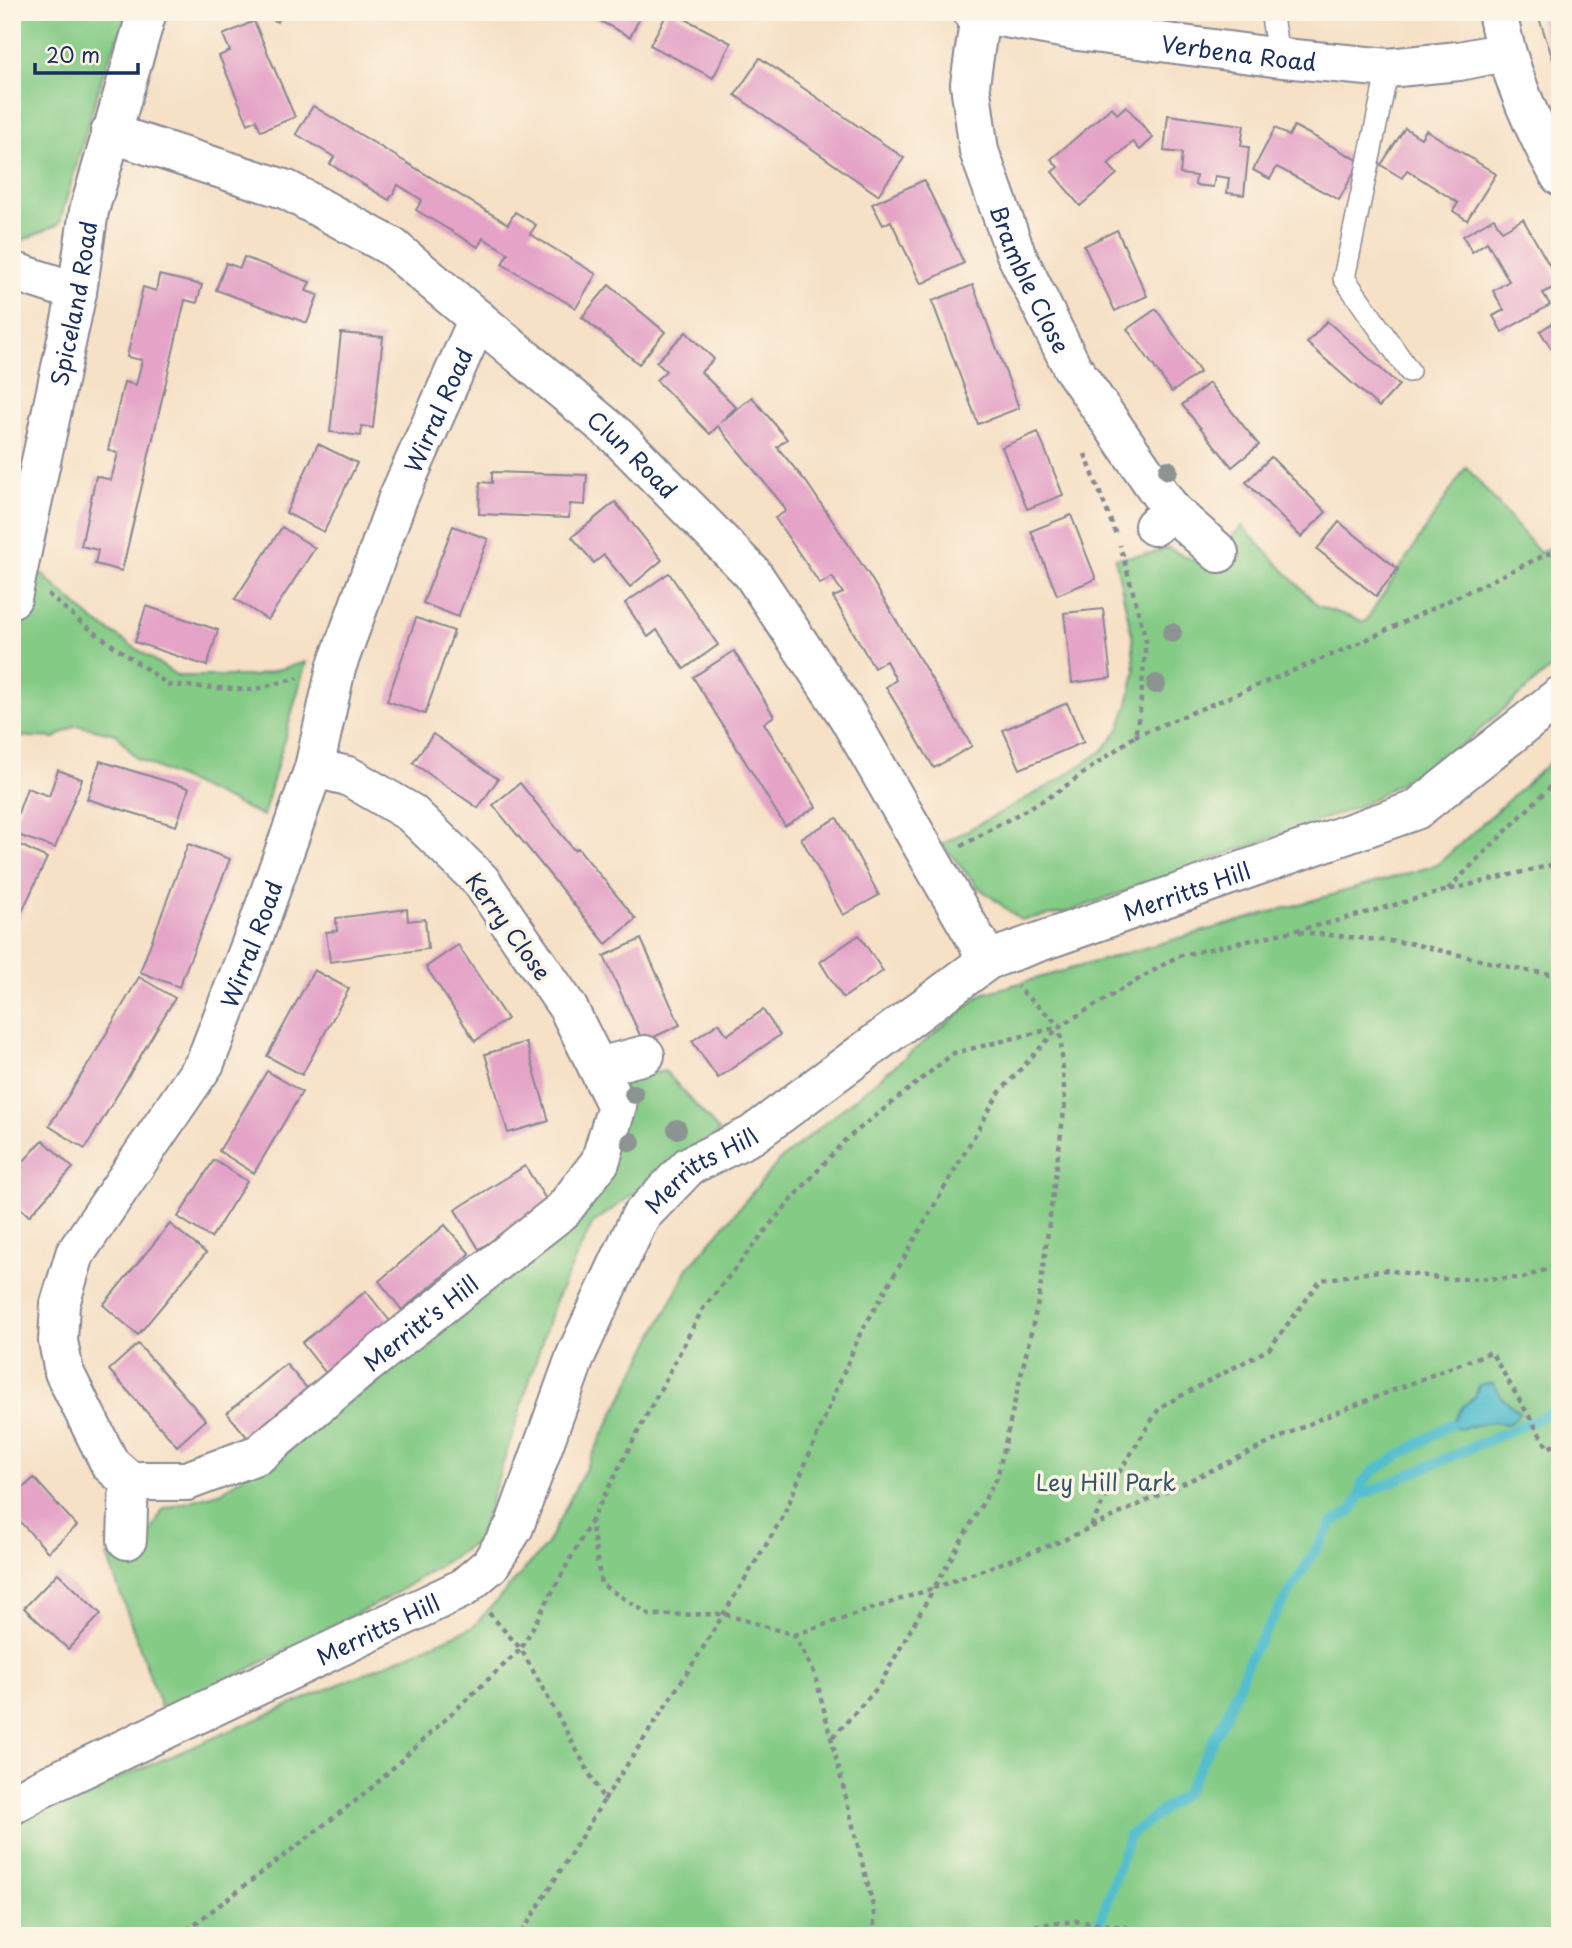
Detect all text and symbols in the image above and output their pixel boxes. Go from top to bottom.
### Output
street label: Verbena Road [1159,25,1318,79]
scale bar [35,32,138,76]
text: 20 m [46,38,100,70]
street label: Bramble Close [982,199,1080,359]
street label: Spiceland Road [40,218,105,389]
street label: Wirral Road [394,342,481,477]
street label: Clun Road [580,401,686,506]
street label: Merritts Hill [1118,852,1255,929]
street label: Kerry Close [458,865,560,987]
street label: Wirral Road [211,875,290,1012]
street label: Merritts Hill [635,1119,765,1221]
street label: Merritt's Hill [355,1266,485,1379]
park label: Ley Hill Park [1036,1464,1176,1499]
street label: Merritts Hill [310,1584,445,1673]

